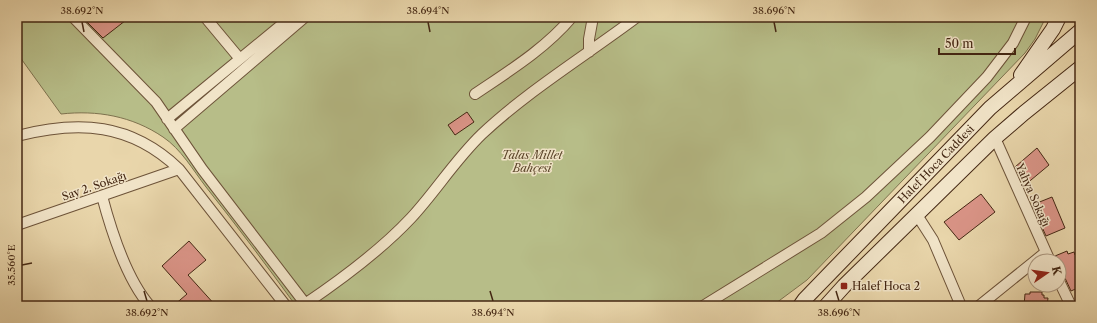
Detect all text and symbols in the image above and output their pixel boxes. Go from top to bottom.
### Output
text: 38.692°N [60,4,104,17]
text: 38.694°N [406,4,450,17]
text: 38.696°N [752,4,796,17]
scale bar [939,30,1015,56]
text: 50 m [945,36,974,51]
street label: Halef Hoca Caddesi [895,121,977,206]
park label: Talas Millet Bahçesi [502,148,563,175]
street label: Yahya Sokağı [1012,160,1053,229]
street label: Say 2. Sokağı [60,168,129,204]
text: 35.560°E [5,244,18,286]
north arrow [1027,253,1067,293]
text: K [1049,265,1065,278]
place label: Halef Hoca 2 [852,279,920,293]
marker: Halef Hoca 2 [839,281,849,291]
text: 38.692°N [125,306,169,319]
text: 38.694°N [471,306,515,319]
text: 38.696°N [817,306,861,319]

